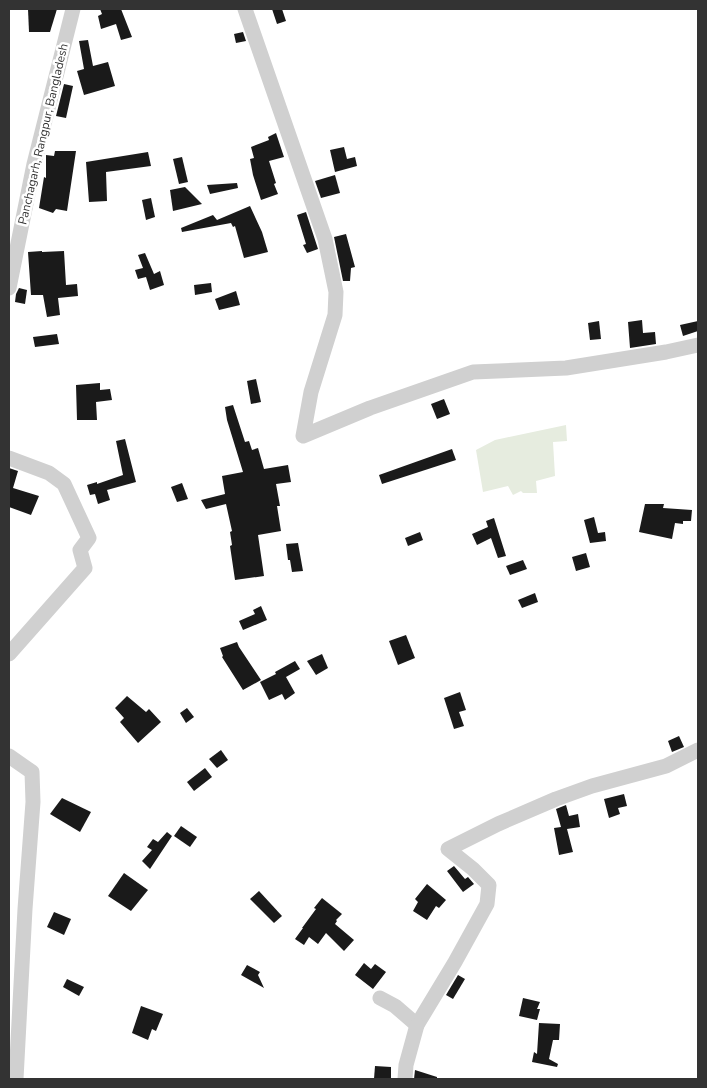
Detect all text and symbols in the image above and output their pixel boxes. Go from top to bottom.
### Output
street label: Panchagarh, Rangpur, Bangladesh [14,42,72,226]

